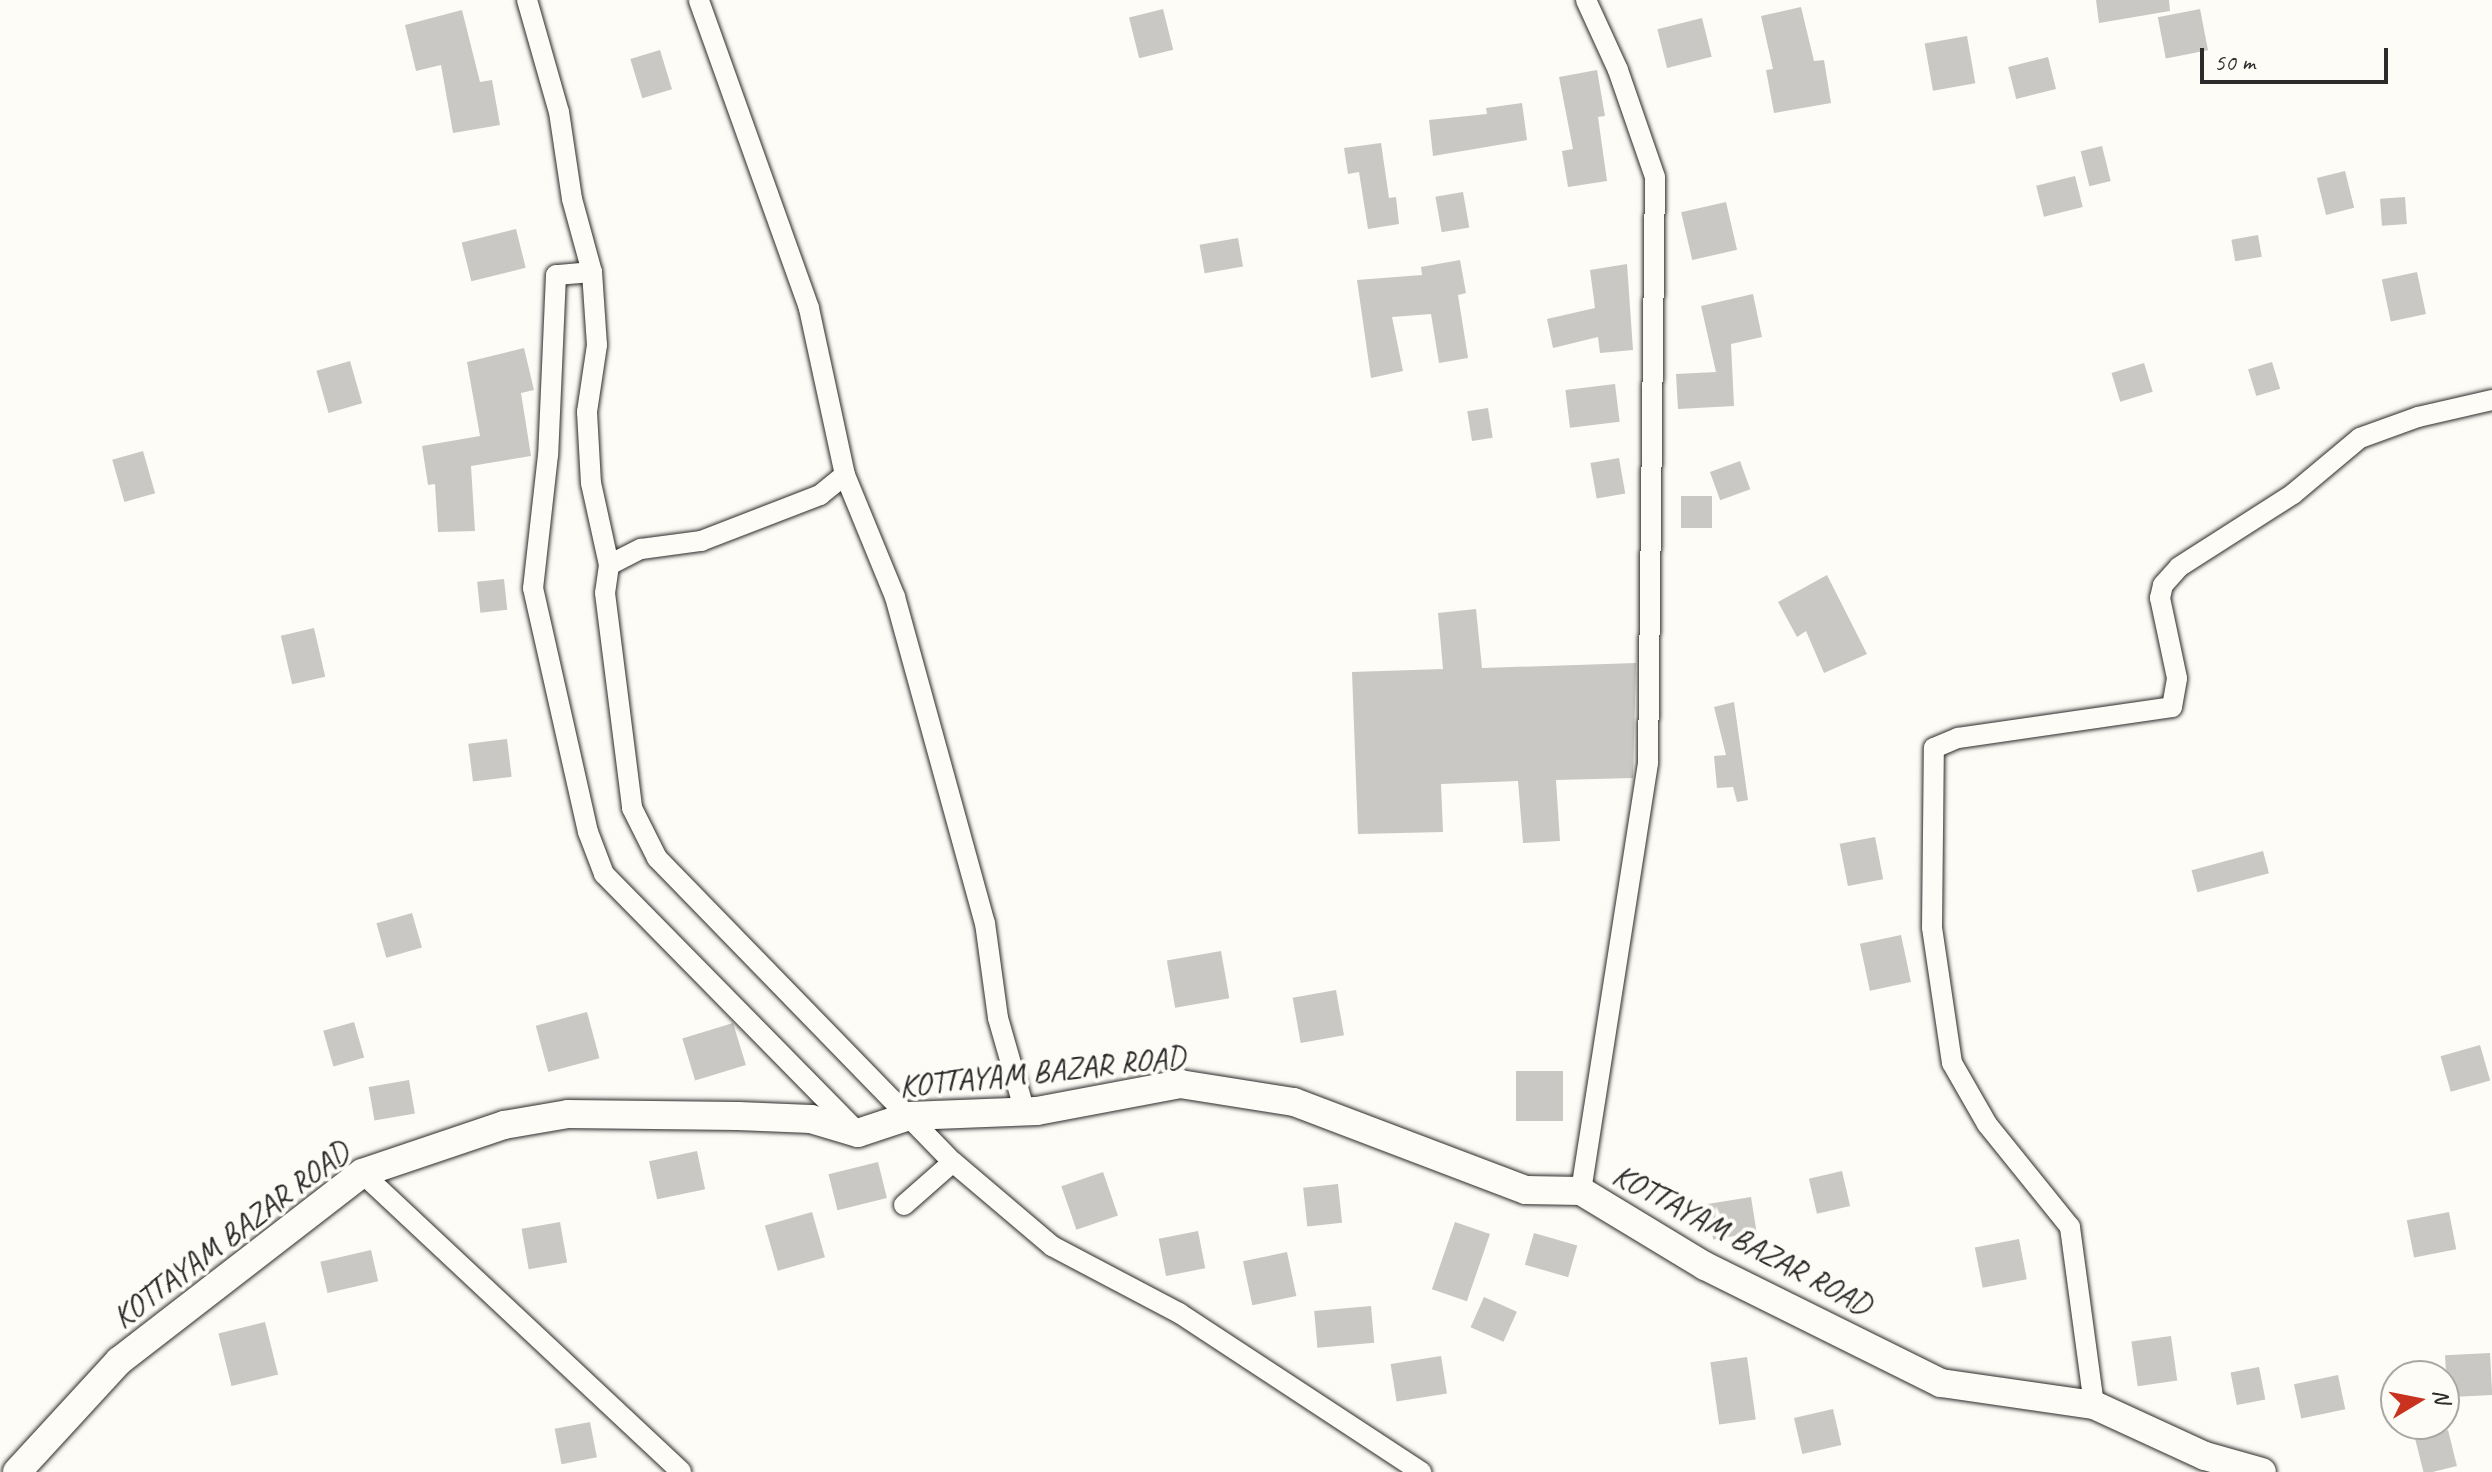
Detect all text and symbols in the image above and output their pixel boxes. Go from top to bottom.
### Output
scale bar [2204,32,2392,82]
text: 50 m [2214,47,2255,77]
street label: KOTTAYAM BAZAR ROAD [897,1038,1187,1106]
street label: KOTTAYAM BAZAR ROAD [104,1133,358,1337]
street label: KOTTAYAM BAZAR ROAD [1606,1155,1878,1325]
north arrow [2380,1360,2460,1440]
text: N [2427,1387,2457,1405]

